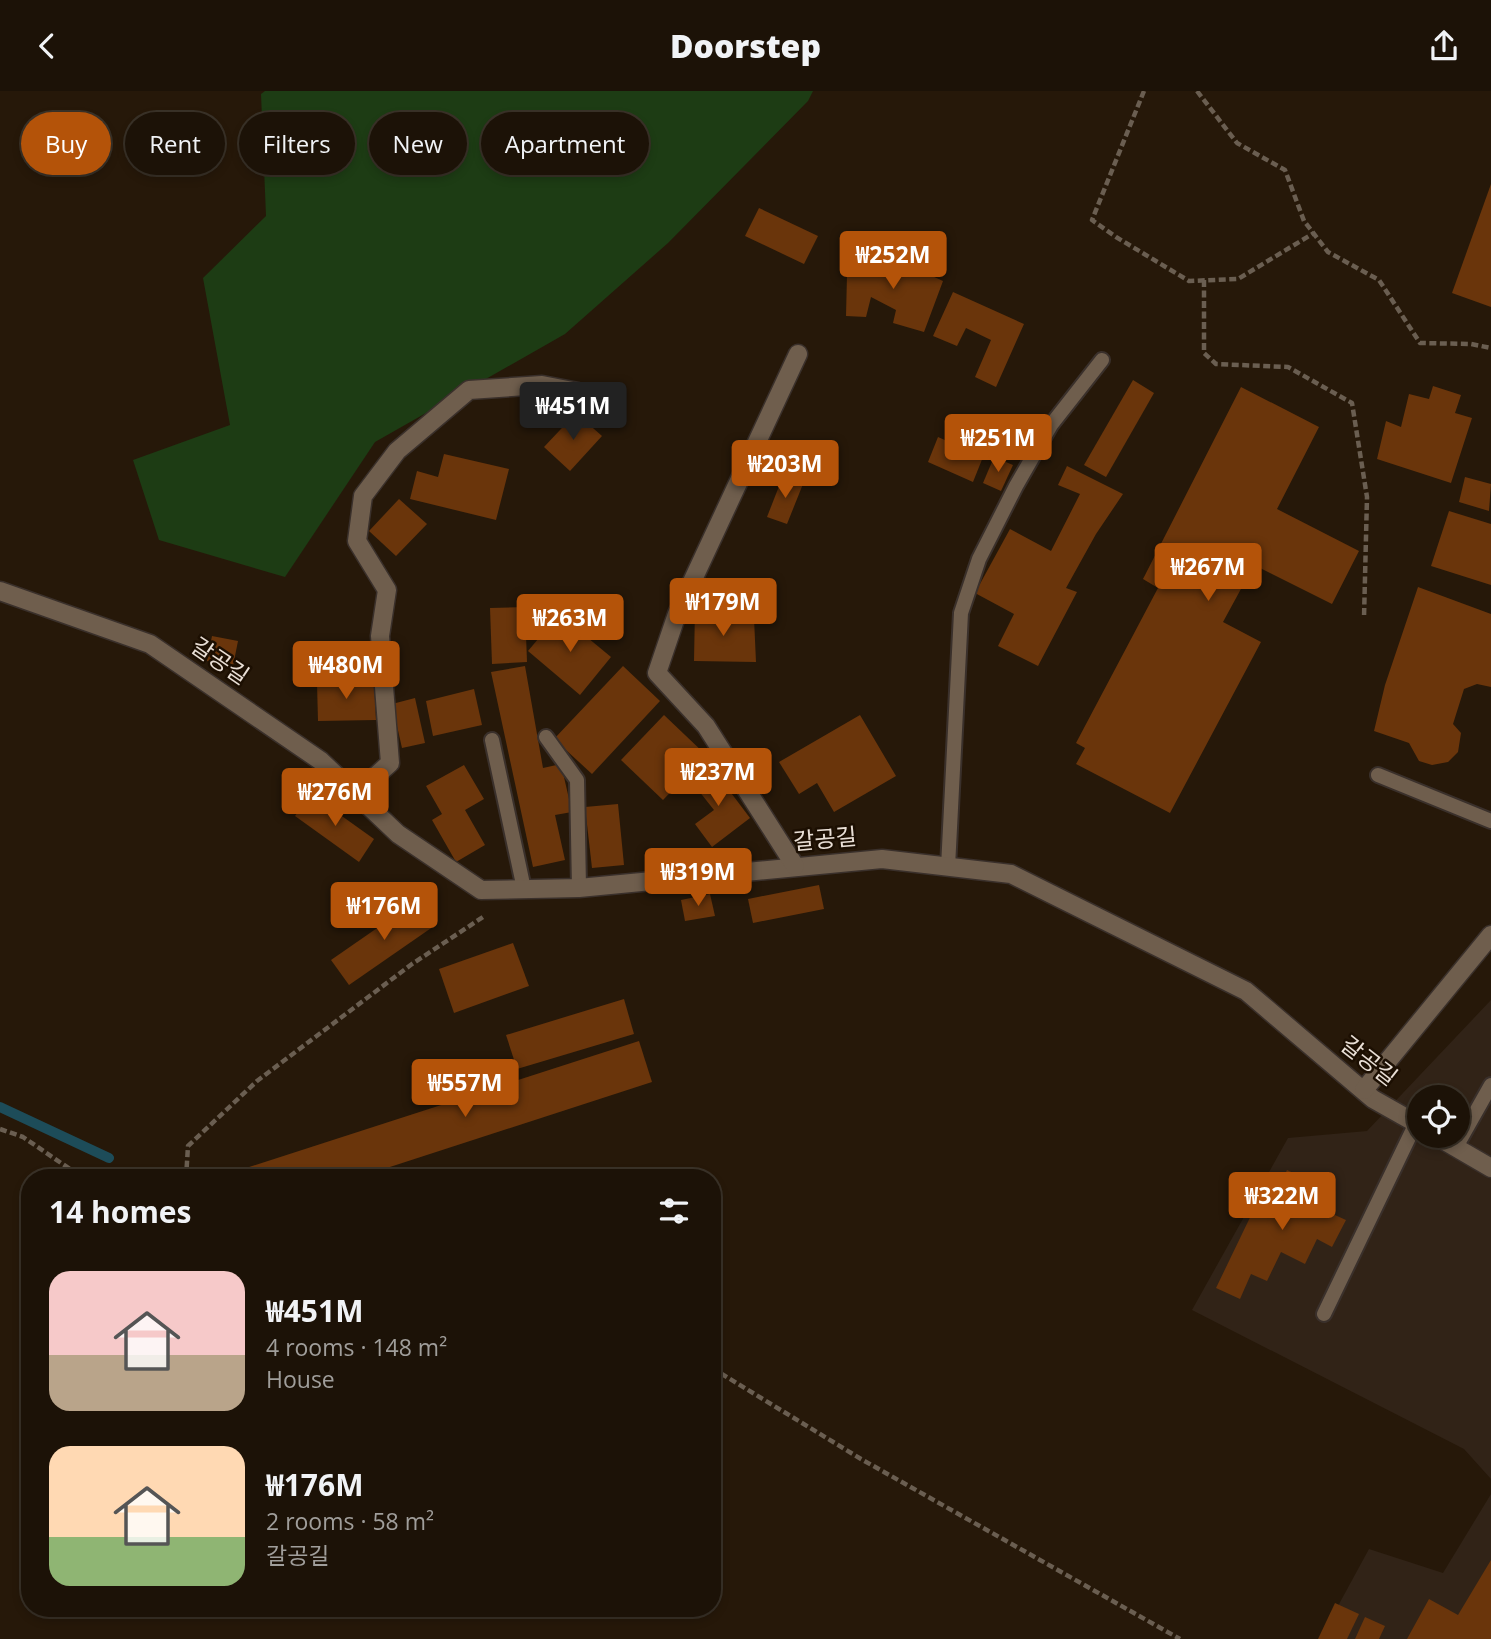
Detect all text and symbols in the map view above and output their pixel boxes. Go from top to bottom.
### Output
text: Doorstep [670,24,821,67]
icon: back [28,27,66,65]
icon: share [1425,27,1463,65]
chip: Buy [21,112,111,175]
chip: Rent [125,112,225,175]
chip: Filters [239,112,355,175]
chip: New [369,112,467,175]
chip: Apartment [481,112,649,175]
pin: ₩252M [844,231,942,291]
text: ₩252M [856,238,930,270]
pin: ₩451M [524,383,622,442]
text: ₩451M [536,389,610,421]
pin: ₩251M [949,415,1047,474]
text: ₩251M [961,421,1035,453]
pin: ₩203M [736,441,834,500]
text: ₩203M [748,447,822,479]
pin: ₩267M [1159,543,1257,603]
text: ₩267M [1171,550,1245,582]
pin: ₩179M [674,579,772,638]
text: ₩179M [686,585,760,617]
pin: ₩263M [521,595,619,654]
text: ₩263M [533,601,607,633]
street label: 갈공길 [185,629,256,691]
pin: ₩480M [297,641,395,701]
text: ₩480M [309,648,383,680]
pin: ₩237M [669,749,767,808]
text: ₩237M [681,755,755,787]
pin: ₩276M [286,769,384,828]
text: ₩276M [298,775,372,807]
street label: 갈공길 [792,819,858,857]
pin: ₩319M [649,849,747,908]
text: ₩319M [661,855,735,887]
pin: ₩176M [335,883,433,942]
text: ₩176M [347,889,421,921]
street label: 갈공길 [1335,1028,1404,1092]
pin: ₩557M [416,1059,514,1119]
text: ₩557M [428,1066,502,1098]
map controls [1407,1085,1470,1148]
button: locate [1407,1085,1470,1148]
pin: ₩322M [1233,1173,1331,1232]
text: ₩322M [1245,1179,1319,1211]
text: 14 homes [49,1191,192,1232]
icon: filters [655,1192,693,1230]
text: ₩451M [266,1290,363,1331]
icon: home [105,1299,189,1383]
text: 4 rooms · 148 m² [266,1331,447,1363]
text: House [266,1363,335,1395]
text: ₩176M [266,1464,363,1505]
icon: home [105,1474,189,1558]
text: 2 rooms · 58 m² [266,1505,434,1537]
text: 갈공길 [266,1539,329,1571]

